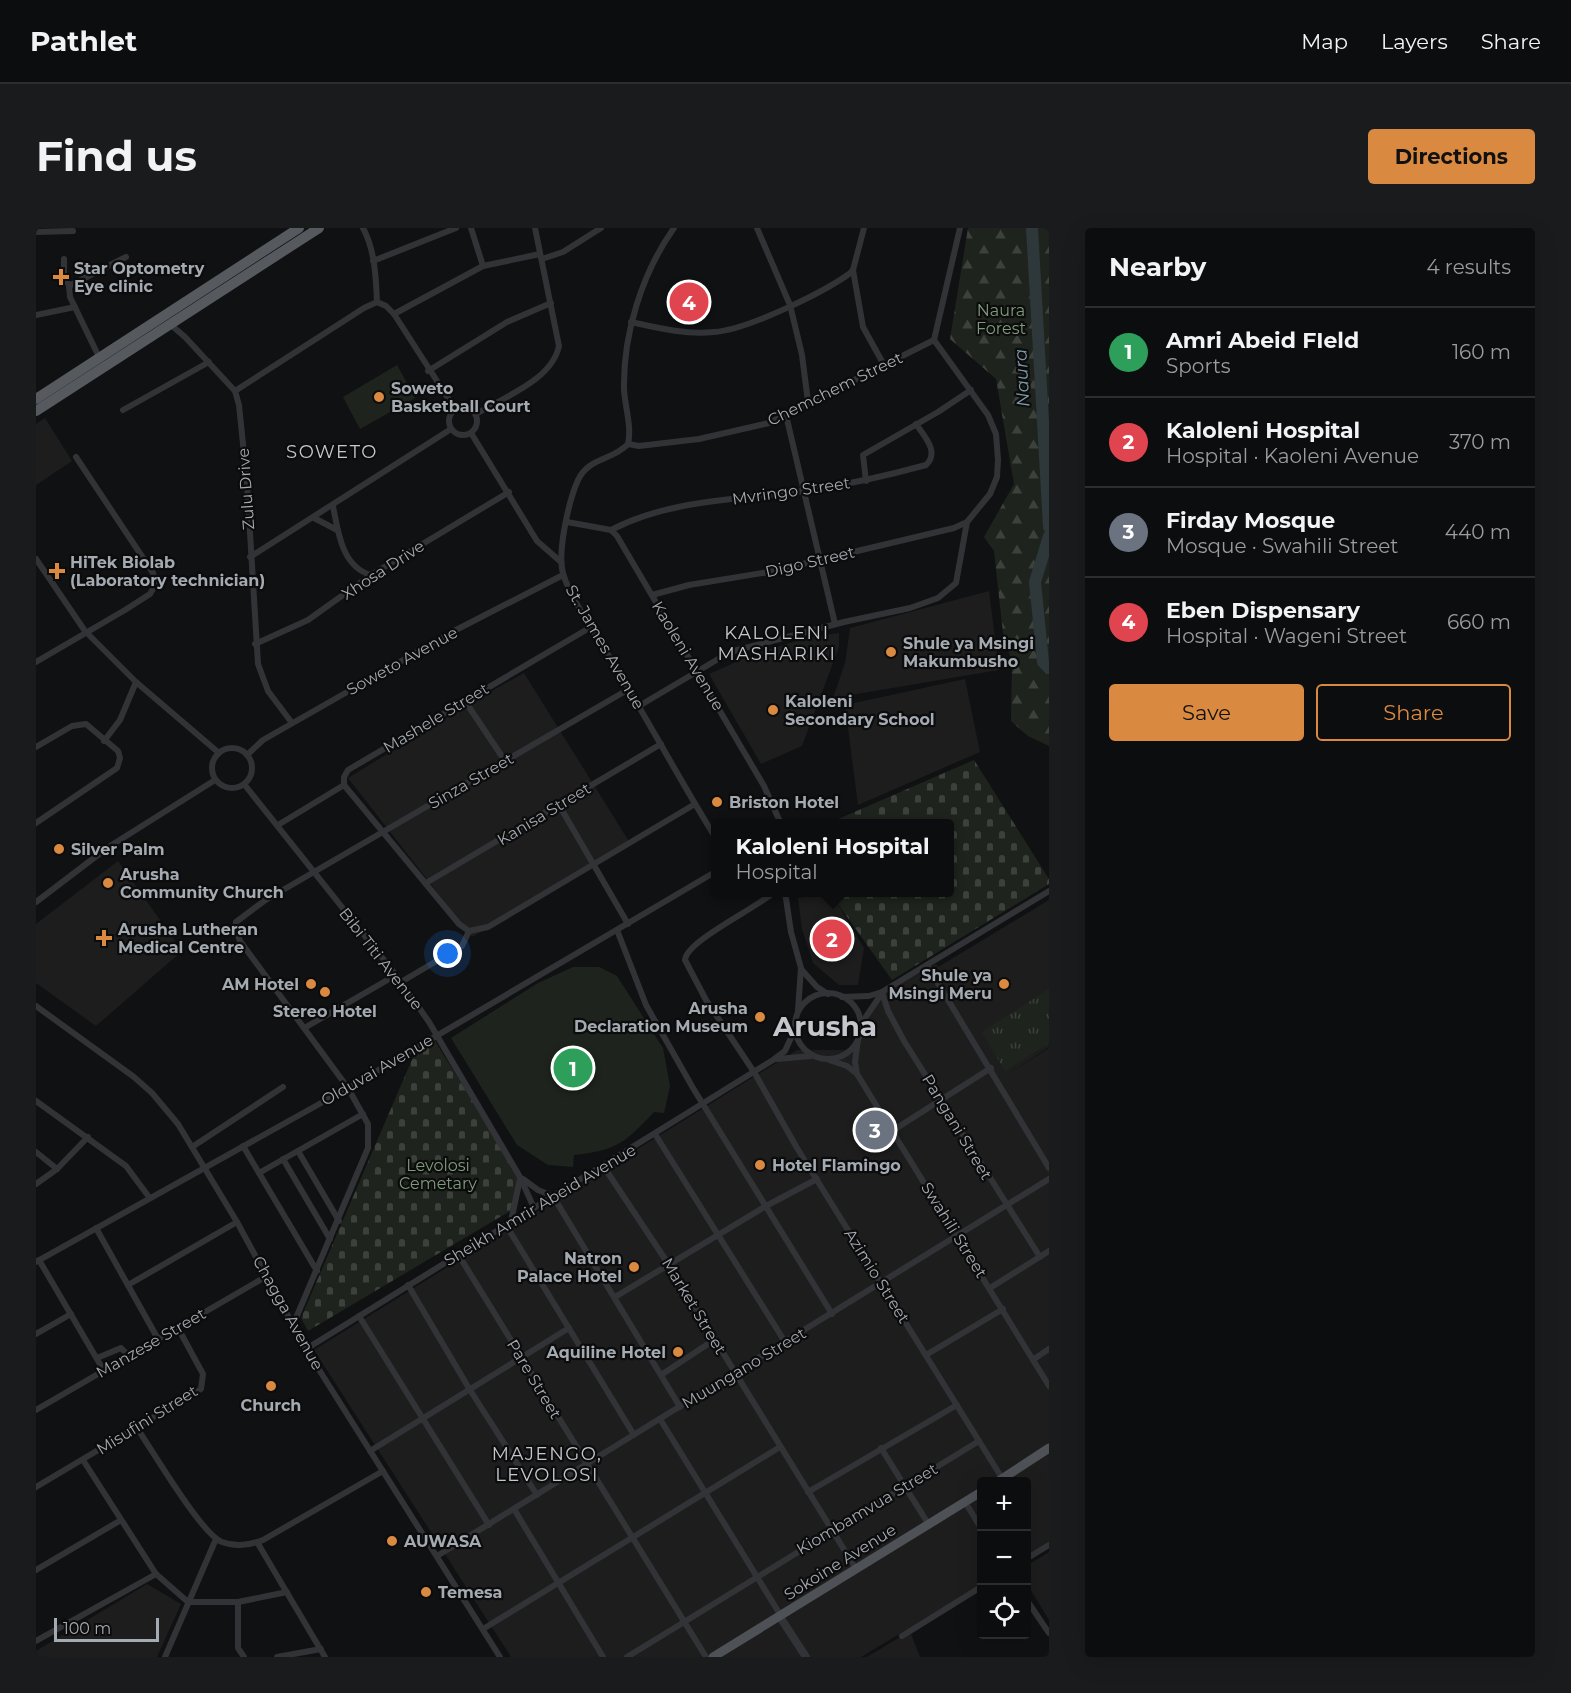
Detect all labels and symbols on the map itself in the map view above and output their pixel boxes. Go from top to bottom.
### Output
place label: Star Optometry Eye clinic [74,259,205,296]
marker: Star Optometry Eye clinic [52,268,70,286]
pin: 4 [670,280,708,325]
park label: Naura Forest [976,301,1027,338]
street label: Chemchem Street [764,348,906,430]
water label: Naura [1009,348,1035,408]
place label: Soweto Basketball Court [391,379,531,416]
marker: Soweto Basketball Court [372,390,386,404]
district label: SOWETO [286,441,378,463]
street label: Zulu Drive [234,447,258,531]
street label: Mvringo Street [731,473,852,509]
street label: Xhosa Drive [338,536,428,604]
street label: Digo Street [763,542,857,582]
place label: HiTek Biolab (Laboratory technician) [70,553,265,590]
marker: HiTek Biolab (Laboratory technician) [48,562,66,580]
street label: St. James Avenue [562,581,648,713]
street label: Kaoleni Avenue [648,598,728,714]
district label: KALOLENI MASHARIKI [718,622,836,665]
street label: Soweto Avenue [343,623,461,699]
place label: Shule ya Msingi Makumbusho [903,634,1034,671]
marker: Shule ya Msingi Makumbusho [884,645,898,659]
street label: Mashele Street [380,679,493,757]
place label: Kaloleni Secondary School [785,692,935,729]
marker: Kaloleni Secondary School [766,703,780,717]
street label: Sinza Street [425,749,517,813]
street label: Kanisa Street [494,778,595,849]
place label: Briston Hotel [729,793,839,812]
marker: Briston Hotel [710,795,724,809]
place label: Silver Palm [71,840,165,859]
marker: Silver Palm [52,842,66,856]
place label: Arusha Community Church [119,865,284,902]
marker: Arusha Community Church [101,876,115,890]
street label: Bibi Titi Avenue [335,904,427,1014]
pin: 2 [812,916,852,962]
place label: Arusha Lutheran Medical Centre [117,920,258,957]
marker: Arusha Lutheran Medical Centre [95,929,113,947]
your location [433,939,462,968]
place label: Shule ya Msingi Meru [888,966,992,1003]
place label: AM Hotel [221,975,299,994]
marker: AM Hotel [304,977,318,991]
marker: Shule ya Msingi Meru [997,977,1011,991]
marker: Stereo Hotel [318,985,332,999]
place label: Arusha Declaration Museum [574,999,748,1036]
place label: Stereo Hotel [273,1002,377,1021]
district label: Arusha [772,1009,877,1043]
marker: Arusha Declaration Museum [753,1010,767,1024]
street label: Olduvai Avenue [318,1030,436,1110]
pin: 1 [554,1046,592,1090]
street label: Pangani Street [918,1071,996,1184]
pin: 3 [856,1108,894,1152]
street label: Sheikh Amrir Abeid Avenue [441,1140,639,1270]
park label: Levolosi Cemetary [399,1156,477,1193]
place label: Hotel Flamingo [772,1156,901,1175]
marker: Hotel Flamingo [753,1158,767,1172]
street label: Swahili Street [917,1179,991,1282]
street label: Azimio Street [840,1225,914,1327]
place label: Natron Palace Hotel [517,1249,622,1286]
street label: Chagga Avenue [249,1253,327,1373]
street label: Market Street [658,1254,730,1358]
marker: Natron Palace Hotel [627,1260,641,1274]
street label: Manzese Street [93,1304,210,1382]
street label: Muungano Street [678,1323,810,1413]
street label: Pare Street [503,1336,565,1423]
place label: Aquiline Hotel [546,1343,666,1362]
marker: Aquiline Hotel [671,1345,685,1359]
marker: Church [264,1379,278,1393]
street label: Misufini Street [93,1381,201,1459]
place label: Church [241,1396,301,1415]
district label: MAJENGO, LEVOLOSI [492,1443,602,1486]
street label: Kiombamvua Street [793,1459,941,1559]
street label: Sokoine Avenue [780,1520,900,1604]
place label: AUWASA [403,1532,482,1551]
marker: AUWASA [385,1534,399,1548]
place label: Temesa [438,1583,502,1602]
marker: Temesa [419,1585,433,1599]
scale bar [54,1615,159,1642]

